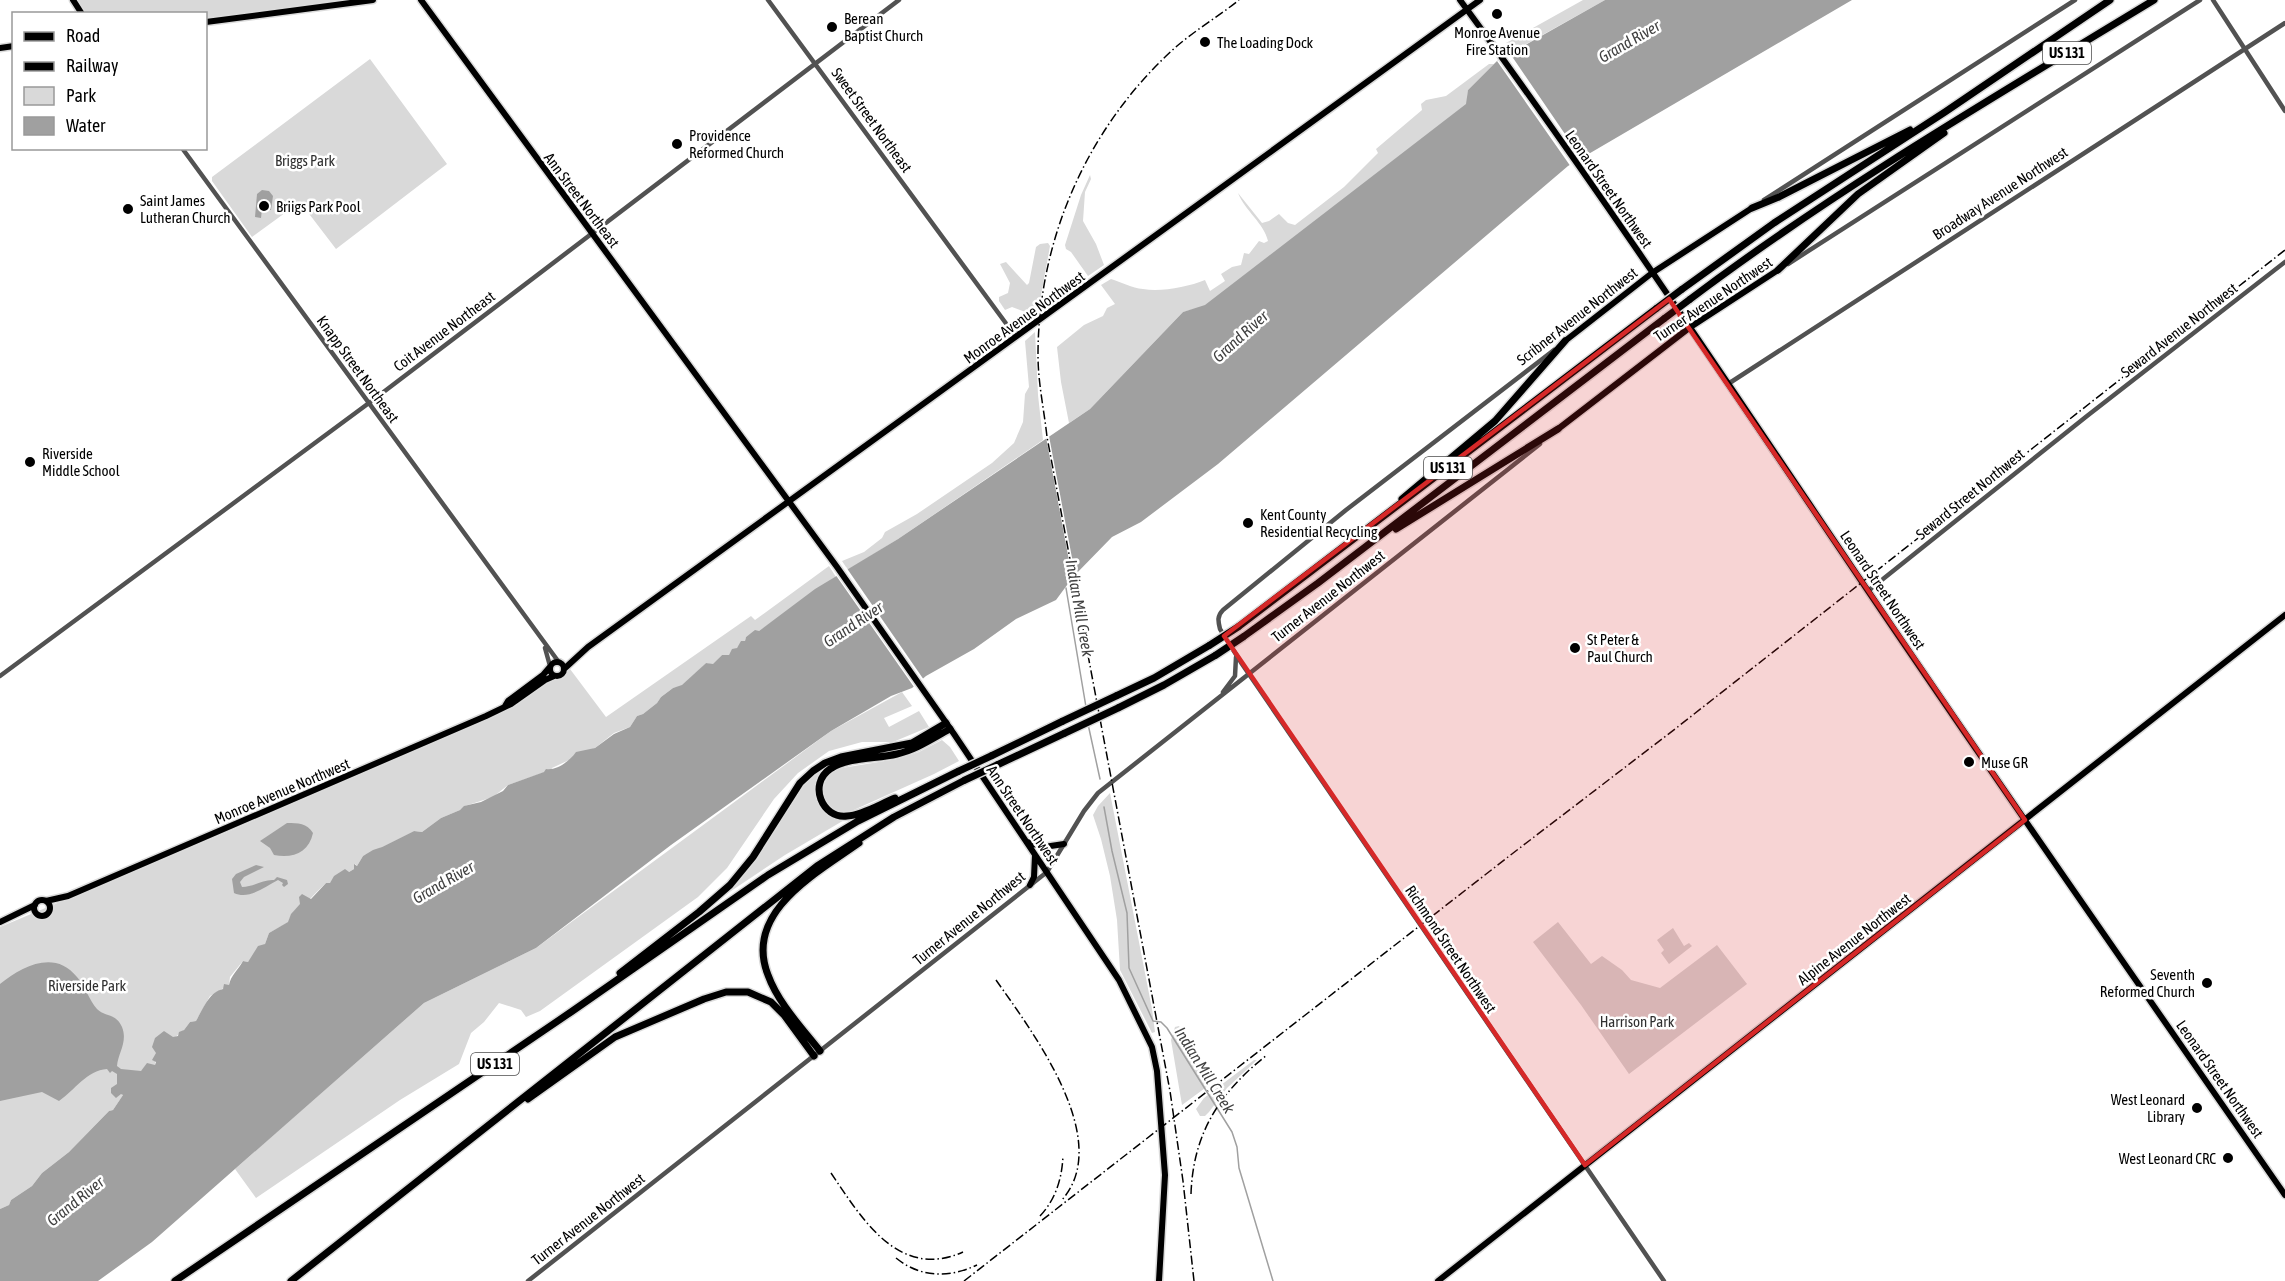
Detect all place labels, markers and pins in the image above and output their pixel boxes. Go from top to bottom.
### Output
marker: Monroe Avenue Fire Station [1490,7,1504,21]
place label: Berean Baptist Church [844,10,923,44]
marker: Berean Baptist Church [825,20,839,34]
place label: Monroe Avenue Fire Station [1454,24,1540,58]
place label: The Loading Dock [1217,34,1314,51]
marker: The Loading Dock [1198,35,1212,49]
place label: Providence Reformed Church [689,127,784,161]
marker: Providence Reformed Church [670,137,684,151]
place label: Saint James Lutheran Church [140,192,230,226]
place label: Briigs Park Pool [276,198,361,215]
marker: Briigs Park Pool [257,199,271,213]
marker: Saint James Lutheran Church [121,202,135,216]
place label: Riverside Middle School [42,445,120,479]
marker: Riverside Middle School [23,455,37,469]
place label: Kent County Residential Recycling [1260,506,1378,540]
marker: Kent County Residential Recycling [1241,516,1255,530]
place label: St Peter & Paul Church [1587,631,1653,665]
marker: St Peter & Paul Church [1568,641,1582,655]
place label: Muse GR [1981,754,2028,771]
marker: Muse GR [1962,755,1976,769]
place label: Seventh Reformed Church [2100,966,2195,1000]
marker: Seventh Reformed Church [2200,976,2214,990]
place label: West Leonard Library [2111,1091,2185,1125]
marker: West Leonard Library [2190,1101,2204,1115]
place label: West Leonard CRC [2119,1150,2216,1167]
marker: West Leonard CRC [2221,1151,2235,1165]

